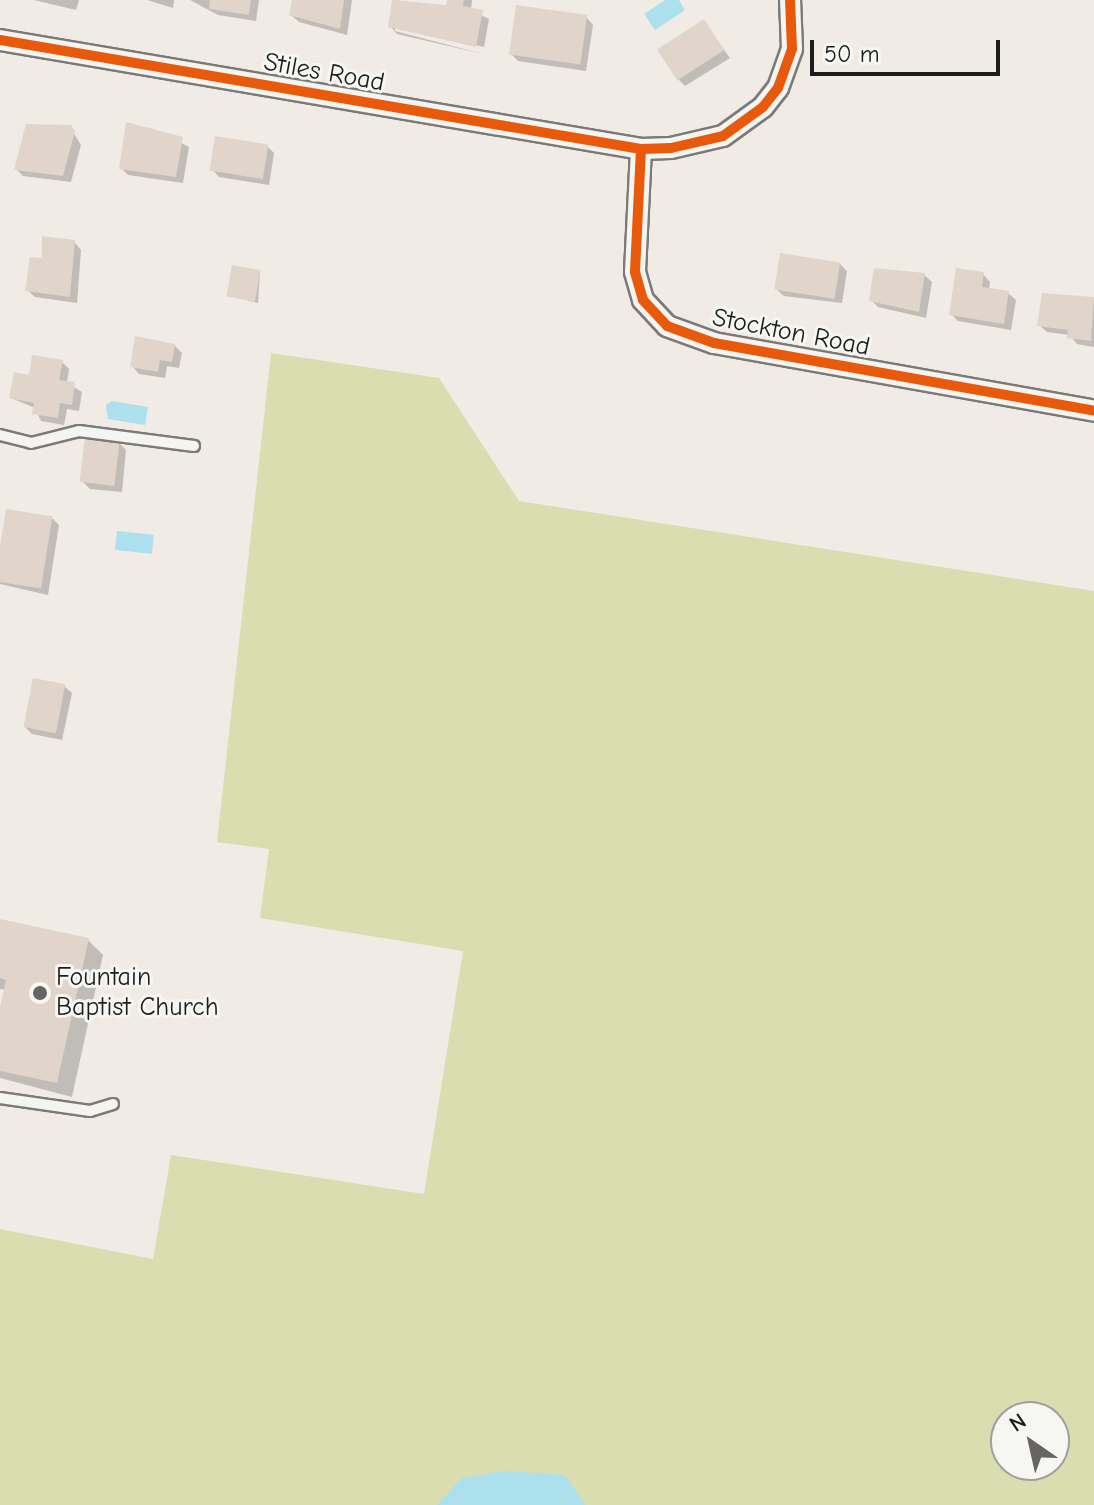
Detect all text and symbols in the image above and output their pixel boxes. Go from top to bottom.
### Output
scale bar [814,24,1004,74]
text: 50 m [824,40,880,68]
street label: Stiles Road [261,47,387,99]
street label: Stockton Road [710,302,872,364]
place label: Fountain Baptist Church [56,962,219,1024]
marker: Fountain Baptist Church [31,984,49,1002]
north arrow [990,1401,1070,1481]
text: N [1004,1408,1031,1438]

